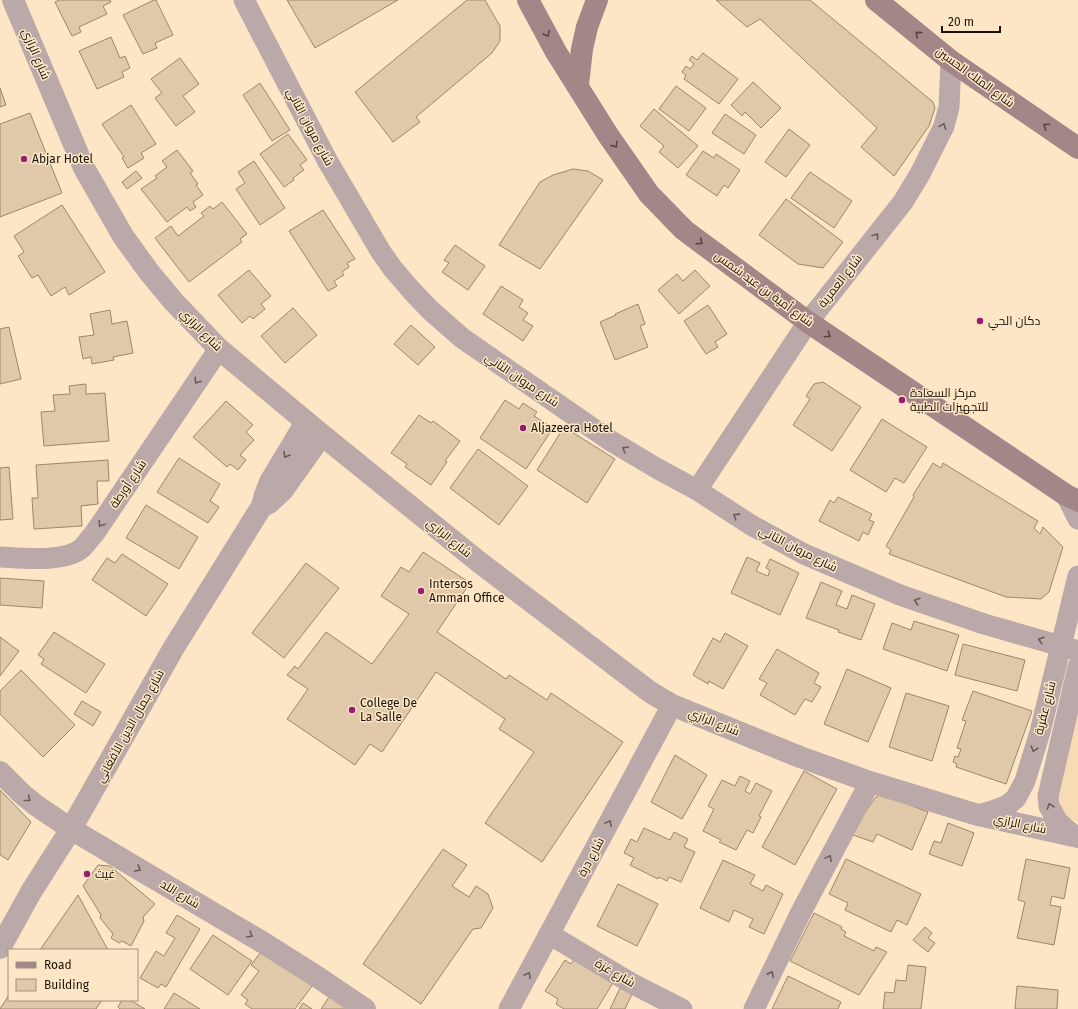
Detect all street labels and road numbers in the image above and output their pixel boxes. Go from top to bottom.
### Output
street label: شارع الرازي [16,27,53,83]
street label: شارع الملك الحسين [932,44,1017,111]
street label: شارع مروان الثاني [281,86,336,170]
street label: شارع أمية بن عبد شمس [711,248,817,330]
street label: شارع العمرية [815,252,866,311]
street label: شارع الرازي [175,306,225,356]
street label: شارع مروان الثاني [481,350,562,412]
street label: شارع أورطة [106,457,150,511]
street label: شارع الرازي [422,516,474,563]
street label: شارع مروان الثاني [755,523,840,577]
street label: شارع جمال الدين الأفغاني [93,667,170,786]
street label: شارع عقربة [1032,680,1059,737]
street label: شارع الرازي [685,705,742,741]
street label: شارع الرازي [992,812,1048,839]
street label: شارع درة [575,835,608,879]
street label: شارع اللد [157,877,202,912]
street label: شارع غزة [592,956,638,991]

